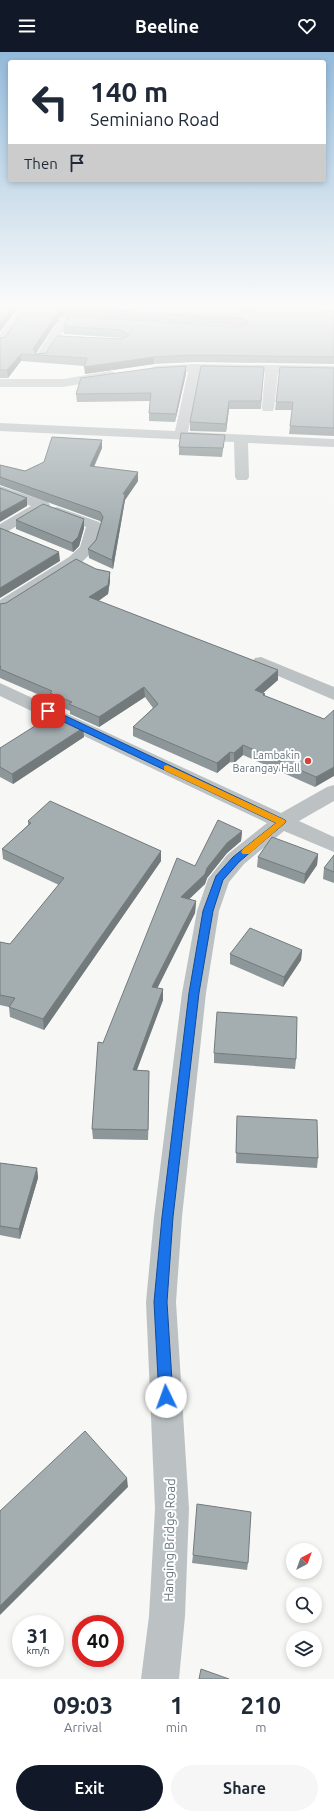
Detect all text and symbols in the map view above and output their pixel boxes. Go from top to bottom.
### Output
icon: menu [16,15,38,37]
icon: heart [296,15,318,37]
text: Beeline [135,16,199,36]
icon: left [24,76,76,128]
text: 140 m [90,76,168,107]
text: Seminiano Road [90,109,220,129]
icon: arrive [66,152,88,174]
text: Then [24,155,58,172]
pin [31,694,65,728]
icon: arrive [37,700,59,722]
place label: Lambakin Barangay Hall [232,749,300,774]
marker: Lambakin Barangay Hall [303,756,313,766]
position arrow [145,1376,187,1418]
street label: Hanging Bridge Road [161,1478,177,1602]
north arrow [286,1543,322,1579]
map controls [286,1543,322,1667]
button: search [286,1587,322,1623]
speed limit sign: 40 [72,1615,124,1667]
text: 31 [27,1624,49,1647]
button: layers [286,1631,322,1667]
text: km/h [26,1645,50,1656]
text: 09:03 [53,1692,113,1719]
text: 1 [170,1692,183,1719]
text: 210 [241,1692,281,1719]
text: Arrival [64,1720,102,1734]
text: min [166,1720,188,1734]
text: m [255,1720,266,1734]
button: Exit [16,1765,163,1811]
button: Share [171,1765,318,1811]

